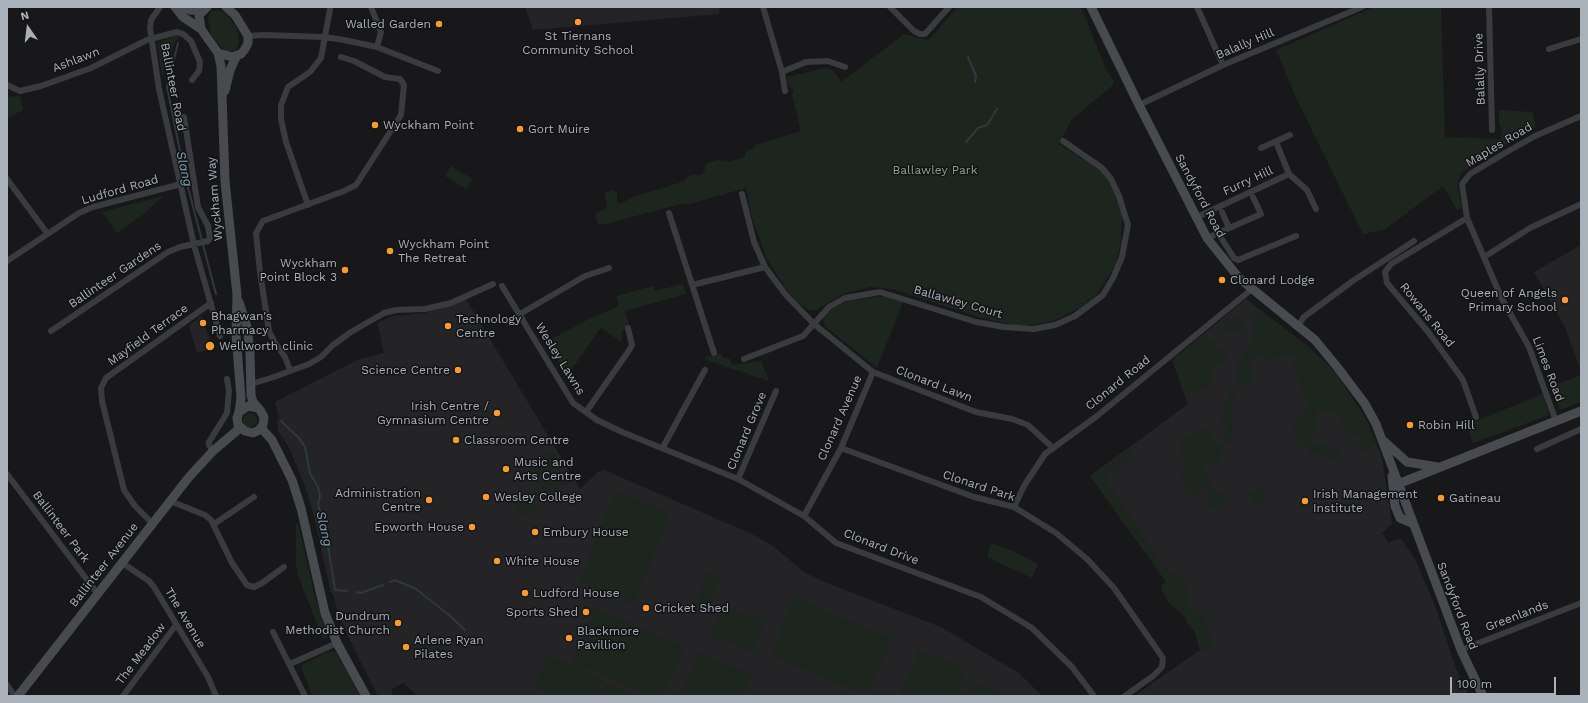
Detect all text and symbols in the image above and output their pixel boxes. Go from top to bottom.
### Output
north arrow [8,8,48,48]
text: N [19,9,31,23]
place label: Walled Garden [345,17,431,31]
marker: St Tiernans Community School [573,17,583,27]
marker: Walled Garden [434,19,444,29]
street label: Balally Hill [1214,25,1276,63]
place label: St Tiernans Community School [522,29,634,57]
street label: Balally Drive [1472,33,1488,105]
street label: Ballinteer Road [157,42,189,132]
street label: Ashlawn [50,44,102,76]
place label: Wyckham Point [383,118,474,132]
marker: Wyckham Point [370,120,380,130]
street label: Maples Road [1463,120,1535,170]
place label: Gort Muire [528,122,590,136]
marker: Gort Muire [515,124,525,134]
water label: Slang [172,150,196,188]
street label: Sandyford Road [1172,152,1228,240]
street label: Wyckham Way [204,156,226,242]
park label: Ballawley Park [892,163,978,177]
street label: Furry Hill [1221,163,1275,199]
street label: Ludford Road [80,172,160,208]
place label: Wyckham Point The Retreat [398,237,489,265]
street label: Ballinteer Gardens [66,239,164,311]
marker: Wyckham Point The Retreat [385,246,395,256]
place label: Wyckham Point Block 3 [260,256,337,284]
marker: Wyckham Point Block 3 [340,265,350,275]
place label: Clonard Lodge [1230,273,1315,287]
marker: Clonard Lodge [1217,275,1227,285]
street label: Rowans Road [1397,280,1457,350]
street label: Ballawley Court [912,282,1004,322]
place label: Queen of Angels Primary School [1461,286,1557,314]
marker: Queen of Angels Primary School [1560,295,1570,305]
street label: Mayfield Terrace [105,301,191,369]
place label: Bhagwan's Pharmacy [211,309,272,337]
place label: Technology Centre [456,312,521,340]
marker: Bhagwan's Pharmacy [198,318,208,328]
street label: Wesley Lawns [532,320,588,398]
marker: Technology Centre [443,321,453,331]
street label: Limes Road [1529,334,1567,404]
place label: Wellworth clinic [219,339,313,353]
marker: Wellworth clinic [204,340,216,352]
street label: Clonard Road [1083,353,1153,413]
place label: Science Centre [361,363,450,377]
street label: Clonard Lawn [894,363,974,405]
marker: Science Centre [453,365,463,375]
street label: Clonard Avenue [815,373,865,463]
street label: Clonard Grove [724,390,770,472]
place label: Irish Centre / Gymnasium Centre [377,399,489,427]
marker: Irish Centre / Gymnasium Centre [492,408,502,418]
place label: Robin Hill [1418,418,1475,432]
marker: Robin Hill [1405,420,1415,430]
place label: Classroom Centre [464,433,569,447]
marker: Classroom Centre [451,435,461,445]
place label: Music and Arts Centre [514,455,581,483]
marker: Music and Arts Centre [501,464,511,474]
street label: Clonard Park [941,467,1017,505]
place label: Administration Centre [335,486,421,514]
place label: Irish Management Institute [1313,487,1418,515]
street label: Ballinteer Park [29,488,93,566]
place label: Wesley College [494,490,582,504]
place label: Gatineau [1449,491,1501,505]
marker: Wesley College [481,492,491,502]
marker: Gatineau [1436,493,1446,503]
marker: Administration Centre [424,495,434,505]
marker: Irish Management Institute [1300,496,1310,506]
water label: Slang [312,510,336,548]
street label: Ballinteer Avenue [67,520,141,610]
place label: Epworth House [374,520,464,534]
marker: Epworth House [467,522,477,532]
place label: Embury House [543,525,629,539]
street label: Clonard Drive [841,526,921,568]
marker: Embury House [530,527,540,537]
place label: White House [505,554,580,568]
marker: White House [492,556,502,566]
street label: Sandyford Road [1434,560,1480,652]
street label: The Avenue [161,585,209,651]
place label: Ludford House [533,586,620,600]
marker: Ludford House [520,588,530,598]
street label: Greenlands [1483,597,1551,635]
place label: Cricket Shed [654,601,729,615]
marker: Cricket Shed [641,603,651,613]
place label: Sports Shed [506,605,578,619]
marker: Sports Shed [581,607,591,617]
place label: Dundrum Methodist Church [285,609,390,637]
marker: Dundrum Methodist Church [393,618,403,628]
street label: The Meadow [113,620,169,688]
place label: Blackmore Pavillion [577,624,639,652]
place label: Arlene Ryan Pilates [414,633,484,661]
marker: Blackmore Pavillion [564,633,574,643]
marker: Arlene Ryan Pilates [401,642,411,652]
scale bar [1452,669,1558,695]
text: 100 m [1457,677,1492,691]

